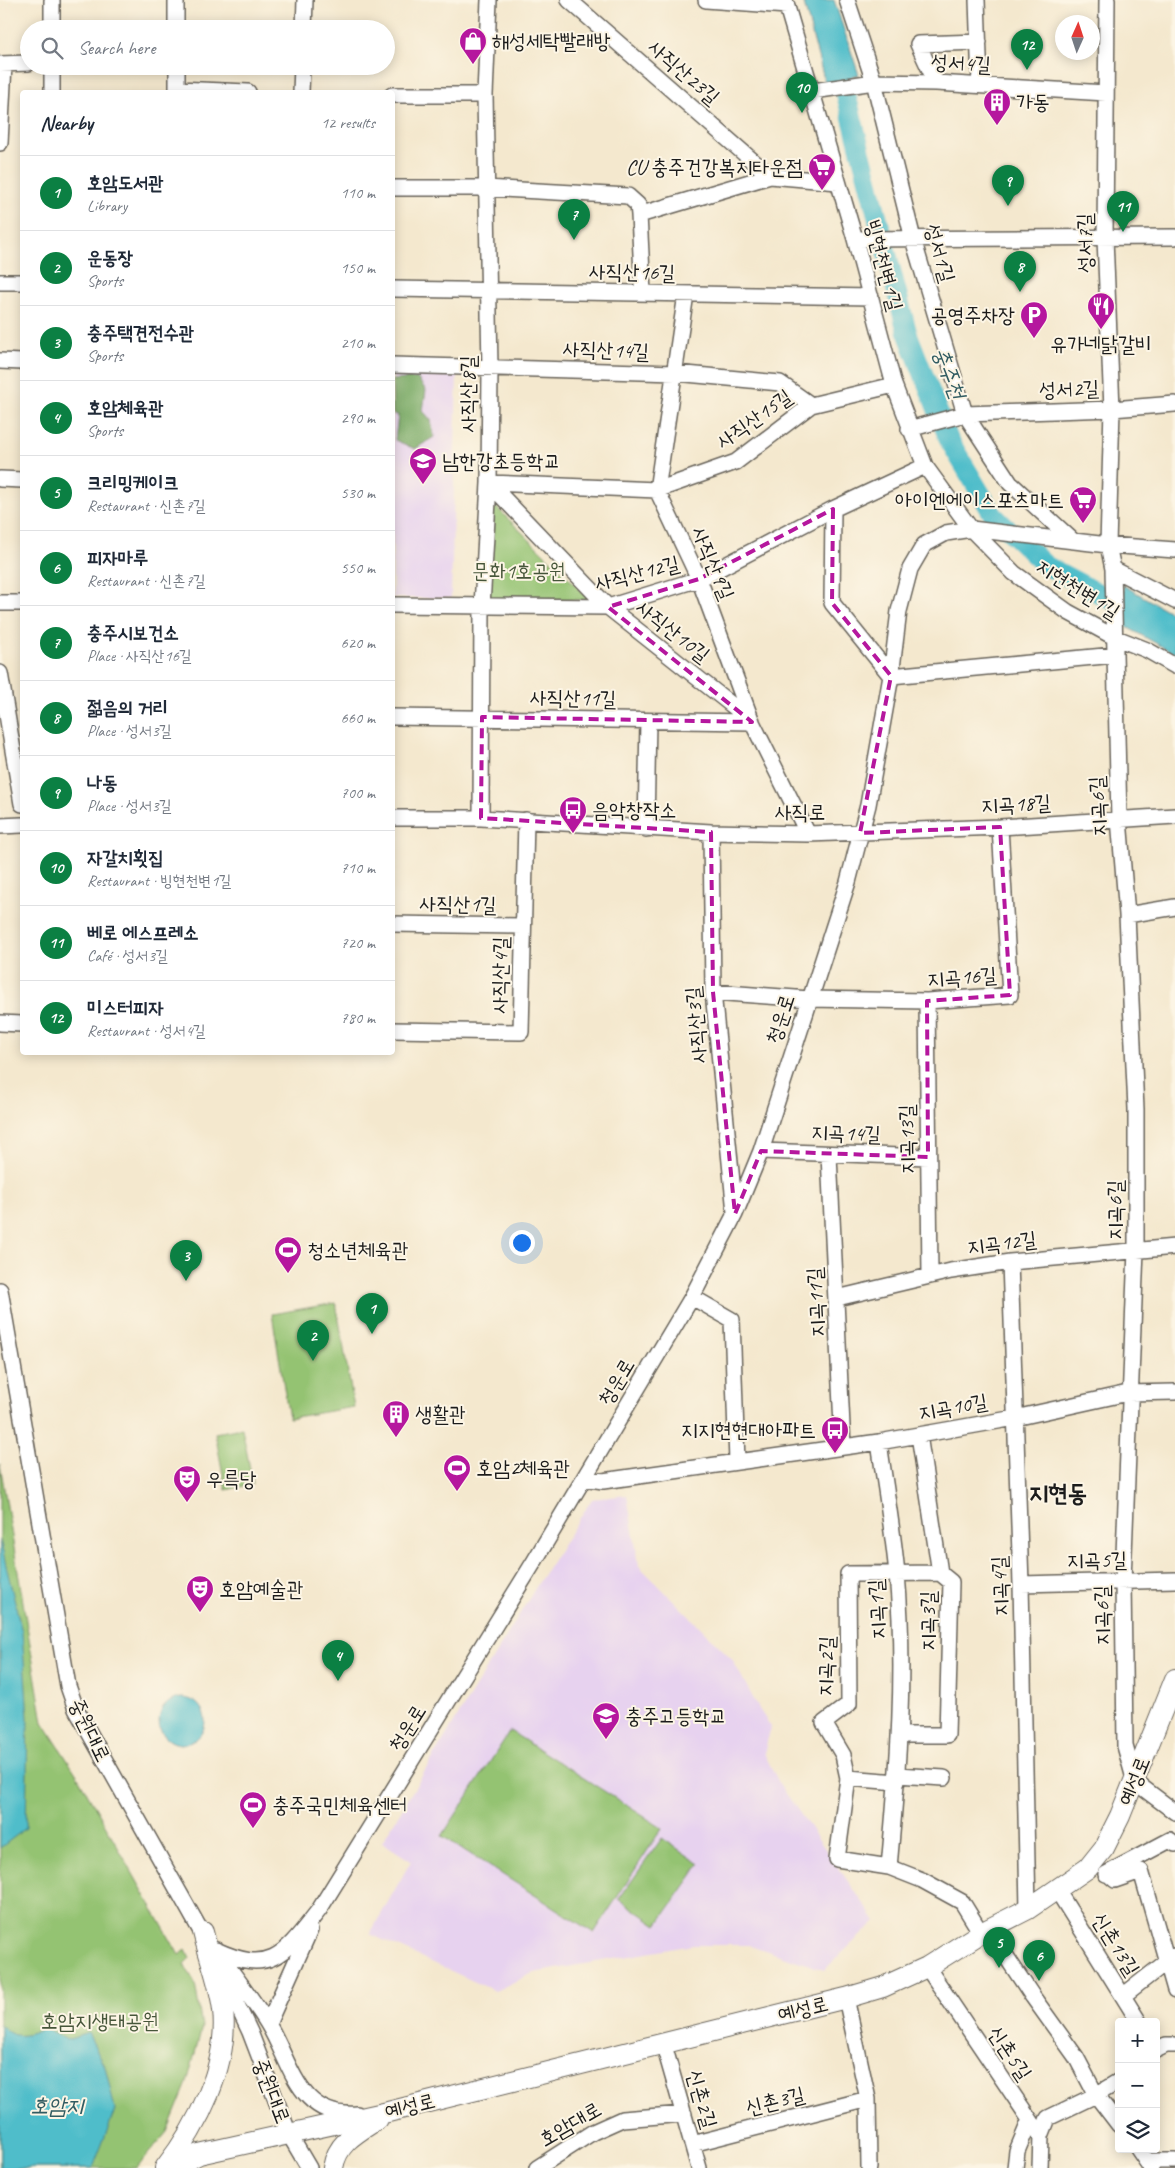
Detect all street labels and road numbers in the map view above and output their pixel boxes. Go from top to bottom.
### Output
street label: 사직산23길 [643,34,725,110]
street label: 성서4길 [930,48,992,78]
street label: 성서7길 [1071,213,1099,273]
street label: 빙현천변1길 [859,216,909,314]
street label: 성서1길 [919,221,961,286]
street label: 사직산16길 [589,258,676,286]
street label: 사직산14길 [562,335,650,365]
street label: 사직산8길 [455,355,481,433]
street label: 성서2길 [1038,375,1100,403]
street label: 사직산15길 [711,383,797,454]
street label: 사직산9길 [686,522,740,604]
street label: 사직산12길 [592,550,682,596]
street label: 지현천변1길 [1031,553,1125,625]
street label: 사직산10길 [631,594,715,668]
street label: 사직산11길 [530,684,617,712]
street label: 지곡6길 [1083,775,1113,837]
street label: 지곡18길 [981,789,1052,819]
street label: 사직로 [775,799,825,825]
street label: 사직산1길 [419,890,497,918]
street label: 사직산4길 [486,936,514,1014]
street label: 지곡16길 [926,962,998,992]
street label: 사직산3길 [680,985,712,1065]
street label: 청운로 [760,991,800,1047]
street label: 지곡13길 [893,1104,921,1174]
street label: 지곡14길 [811,1119,881,1147]
street label: 지곡6길 [1102,1180,1128,1240]
street label: 지곡12길 [966,1226,1038,1260]
street label: 지곡11길 [801,1266,831,1337]
street label: 청운로 [592,1354,640,1410]
street label: 지곡10길 [916,1388,990,1426]
street label: 지곡5길 [1067,1546,1127,1574]
street label: 지곡4길 [986,1555,1014,1617]
street label: 지곡1길 [862,1578,892,1640]
street label: 지곡6길 [1088,1585,1116,1645]
street label: 지곡3길 [915,1591,941,1651]
street label: 지곡2길 [812,1635,840,1697]
street label: 중원대로 [64,1694,116,1766]
street label: 청운로 [383,1700,431,1756]
street label: 예성로 [1112,1753,1156,1809]
street label: 신촌13길 [1087,1908,1146,1980]
street label: 예성로 [775,1990,831,2028]
street label: 신촌5길 [982,2021,1038,2085]
street label: 중원대로 [248,2055,296,2127]
street label: 신촌2길 [681,2067,723,2132]
street label: 신촌3길 [743,2081,807,2121]
street label: 예성로 [382,2087,438,2125]
street label: 호암대로 [534,2096,606,2152]

